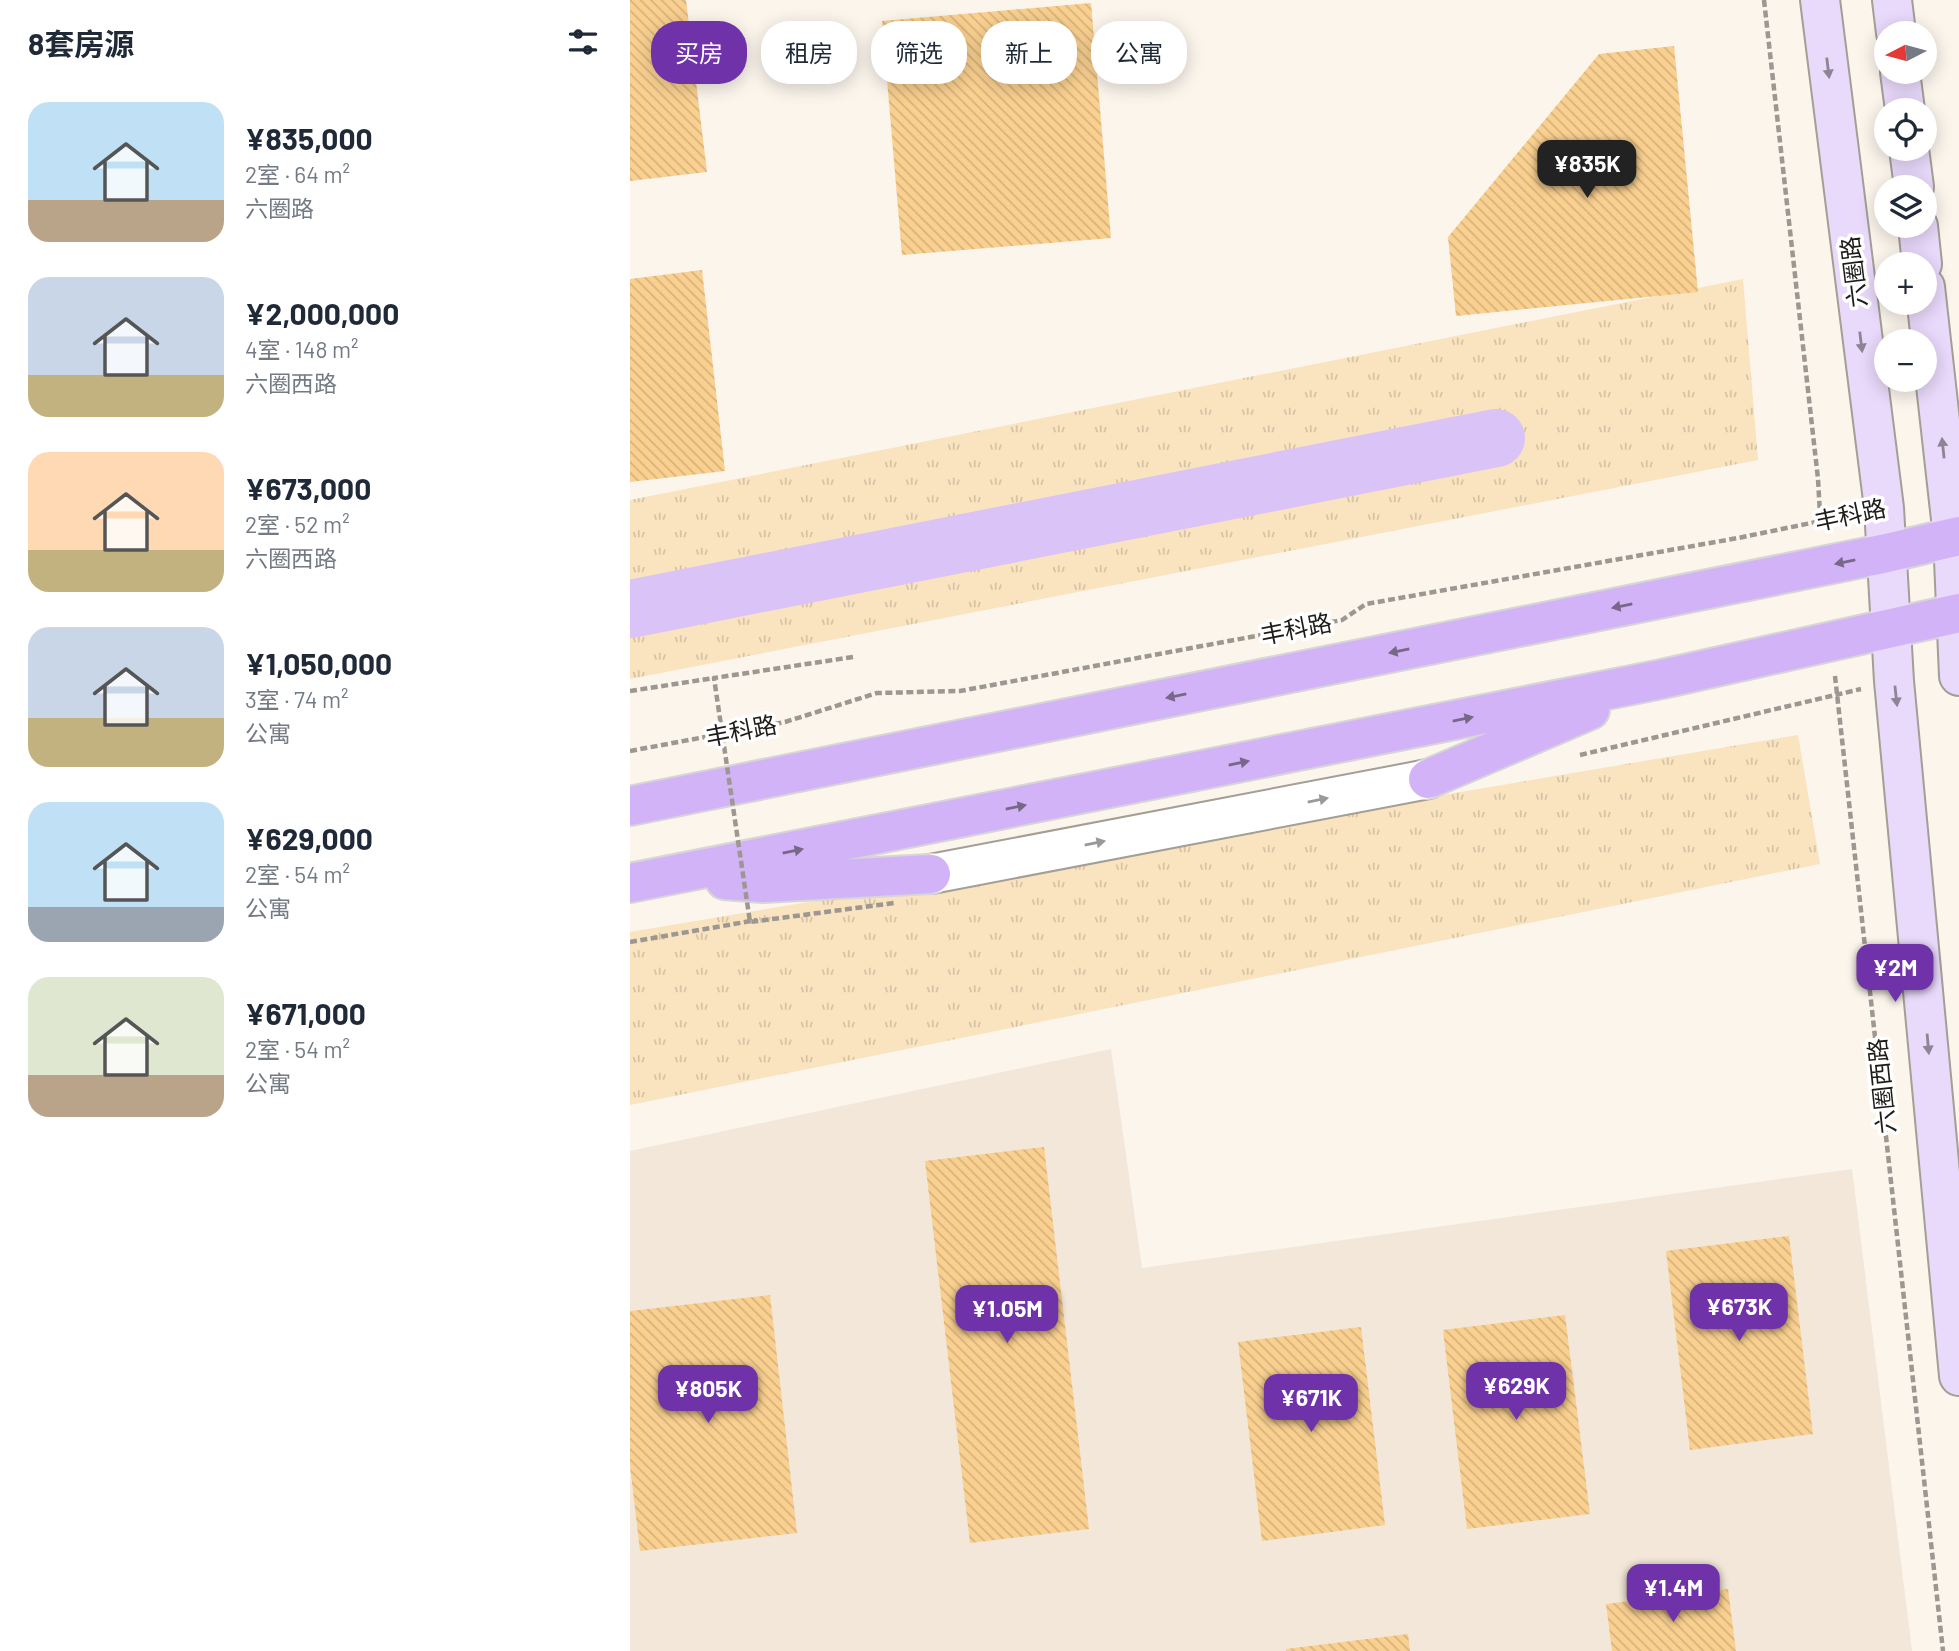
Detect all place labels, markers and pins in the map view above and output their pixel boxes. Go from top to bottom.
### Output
pin: ¥835K [1538,140,1636,200]
pin: ¥2M [1861,944,1929,1004]
pin: ¥673K [1690,1284,1788,1343]
pin: ¥1.05M [950,1286,1064,1345]
pin: ¥629K [1467,1362,1565,1422]
pin: ¥805K [659,1366,757,1425]
pin: ¥671K [1262,1374,1360,1434]
pin: ¥1.4M [1624,1564,1722,1624]

